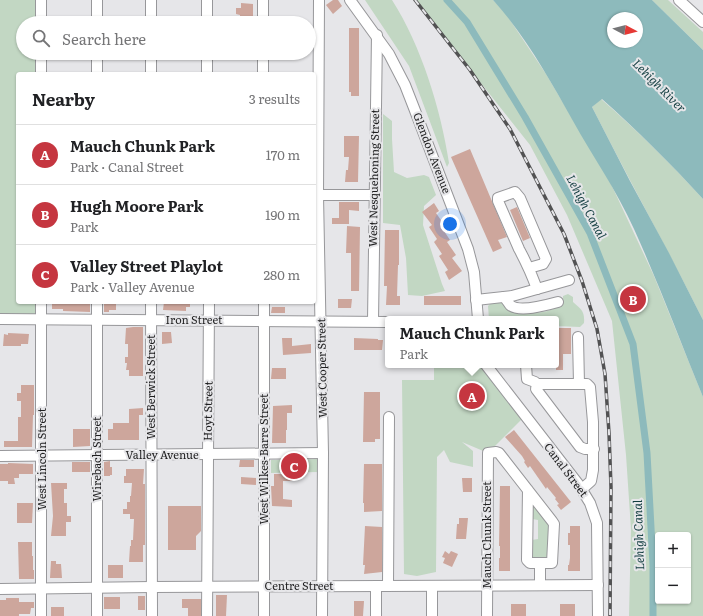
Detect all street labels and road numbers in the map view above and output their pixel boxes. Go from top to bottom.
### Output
street label: West Nesquehoning Street [364,108,382,247]
street label: Glendon Avenue [410,110,456,196]
street label: Iron Street [166,311,223,327]
street label: West Cooper Street [312,317,330,418]
street label: West Berwick Street [142,334,158,440]
street label: Hoyt Street [198,380,216,441]
street label: West Wilkes-Barre Street [255,393,271,524]
street label: West Lincoln Street [33,407,49,510]
street label: Wirebach Street [88,416,104,501]
street label: Canal Street [541,439,593,500]
street label: Valley Avenue [125,446,199,462]
street label: Mauch Chunk Street [478,481,494,589]
street label: Centre Street [265,577,334,593]

